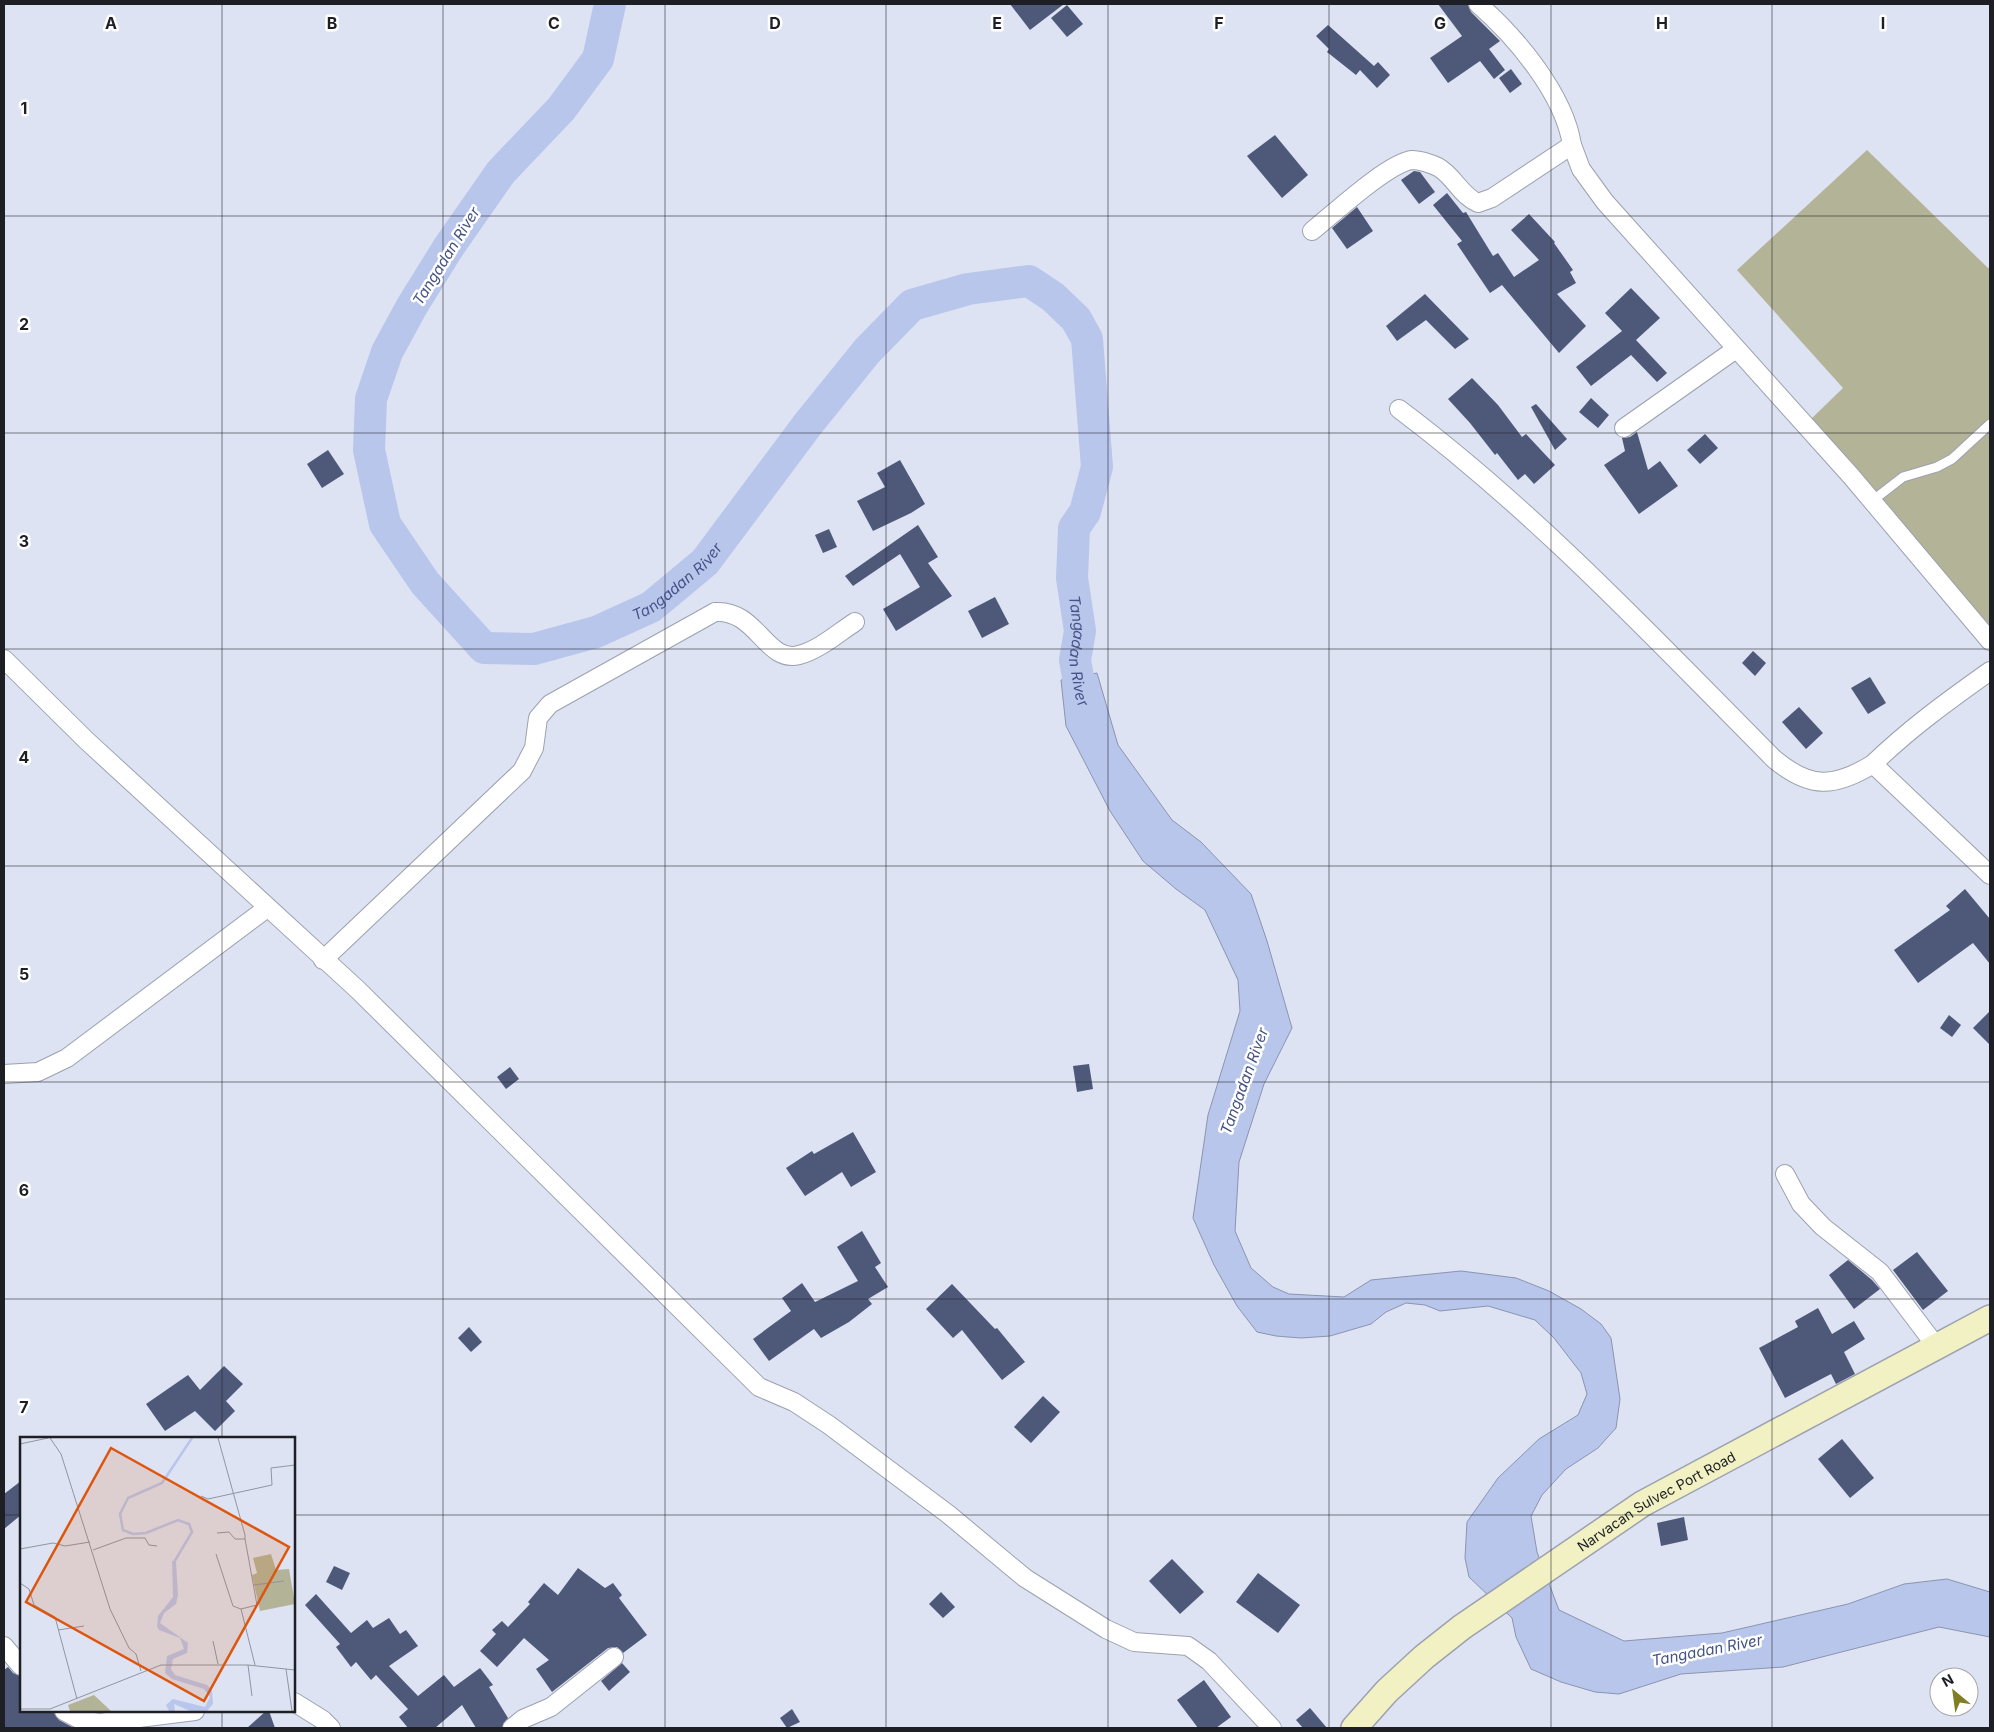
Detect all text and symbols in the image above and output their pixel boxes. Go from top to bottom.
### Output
text: A [105,13,117,33]
text: B [327,13,337,33]
text: C [548,13,560,33]
text: D [769,13,781,33]
text: E [992,13,1002,33]
text: F [1214,13,1224,33]
text: G [1434,13,1446,33]
text: H [1656,13,1668,33]
text: I [1881,13,1885,33]
text: 1 [21,98,27,118]
water label: Tangadan River [408,203,484,309]
text: 2 [19,314,29,334]
text: 3 [19,531,29,551]
water label: Tangadan River [629,538,726,624]
water label: Tangadan River [1065,594,1093,710]
text: 4 [19,747,30,767]
text: 5 [19,964,29,984]
water label: Tangadan River [1216,1025,1272,1137]
text: 6 [19,1180,29,1200]
text: 7 [19,1397,29,1417]
inset map [20,1437,295,1712]
street label: Narvacan Sulvec Port Road [1574,1447,1738,1554]
water label: Tangadan River [1650,1630,1764,1670]
north arrow [1929,1667,1979,1717]
text: N [1939,1670,1956,1690]

